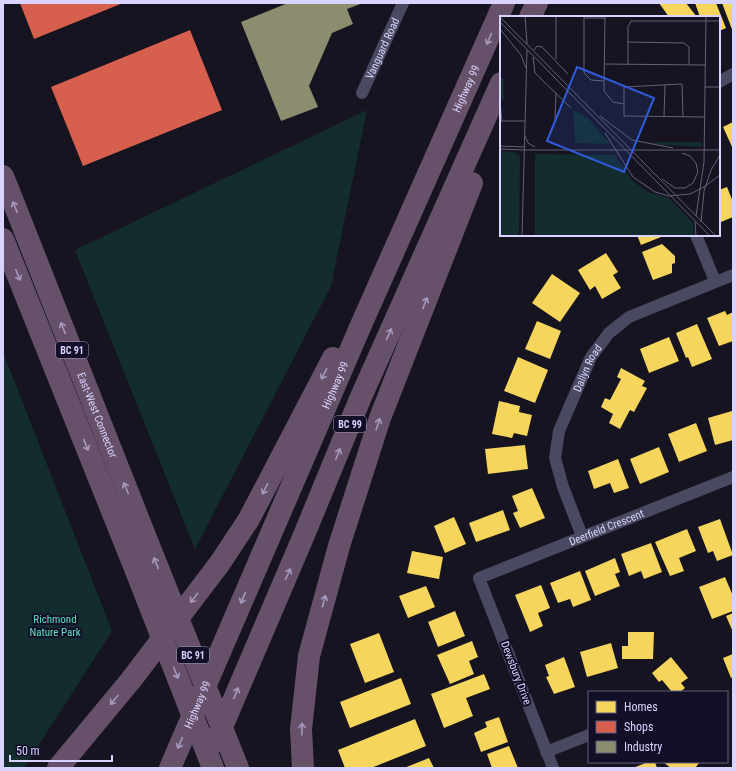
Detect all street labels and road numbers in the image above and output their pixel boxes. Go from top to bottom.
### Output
street label: Vanguard Road [363,16,402,81]
street label: Highway 99 [450,63,482,114]
road number: BC 91 [56,342,88,358]
street label: Dallyn Road [570,342,605,394]
street label: Highway 99 [319,359,351,411]
street label: East-West Connector [75,370,120,460]
road number: BC 99 [334,416,366,432]
street label: Deerfield Crescent [567,507,646,548]
street label: Dewsbury Drive [498,639,534,707]
road number: BC 91 [177,647,209,663]
street label: Highway 99 [181,679,213,730]

